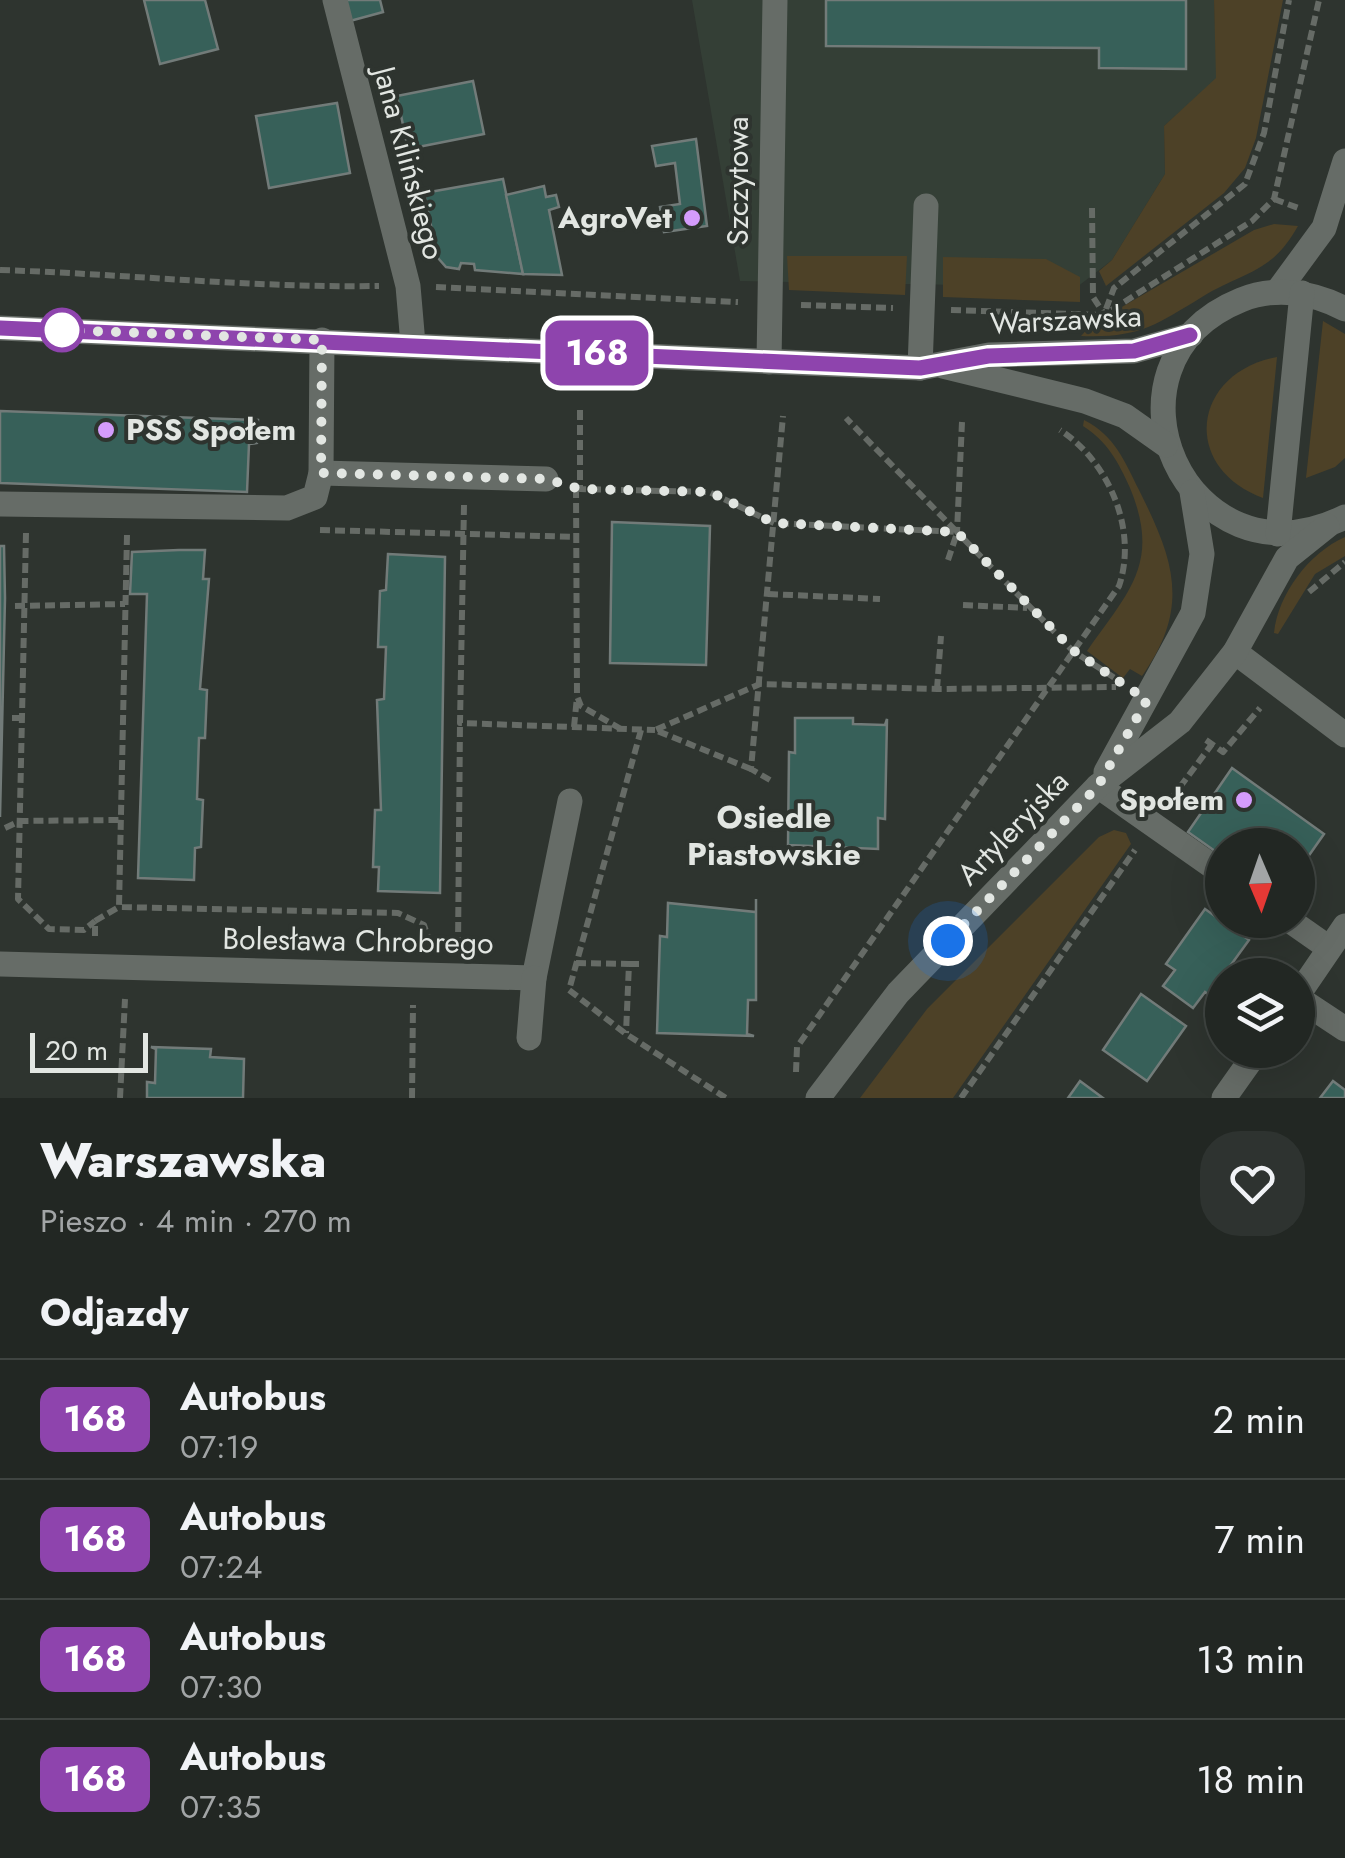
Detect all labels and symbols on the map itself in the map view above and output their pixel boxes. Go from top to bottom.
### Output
street label: Jana Kilińskiego [362,58,456,264]
street label: Szczytowa [716,116,759,246]
place label: AgroVet [557,196,672,239]
marker: AgroVet [681,207,703,229]
street label: Warszawska [989,294,1143,345]
unlabelled marker [41,309,83,351]
line badge: 168 [540,320,654,386]
place label: PSS Społem [126,408,296,451]
marker: PSS Społem [95,419,117,441]
street label: Artyleryjska [947,761,1078,895]
place label: Społem [1119,778,1224,821]
marker: Społem [1233,789,1255,811]
district label: Osiedle Piastowskie [687,794,861,877]
north arrow [1205,828,1315,938]
your location [923,916,973,966]
street label: Bolesława Chrobrego [222,917,494,964]
scale bar [30,1028,148,1072]

